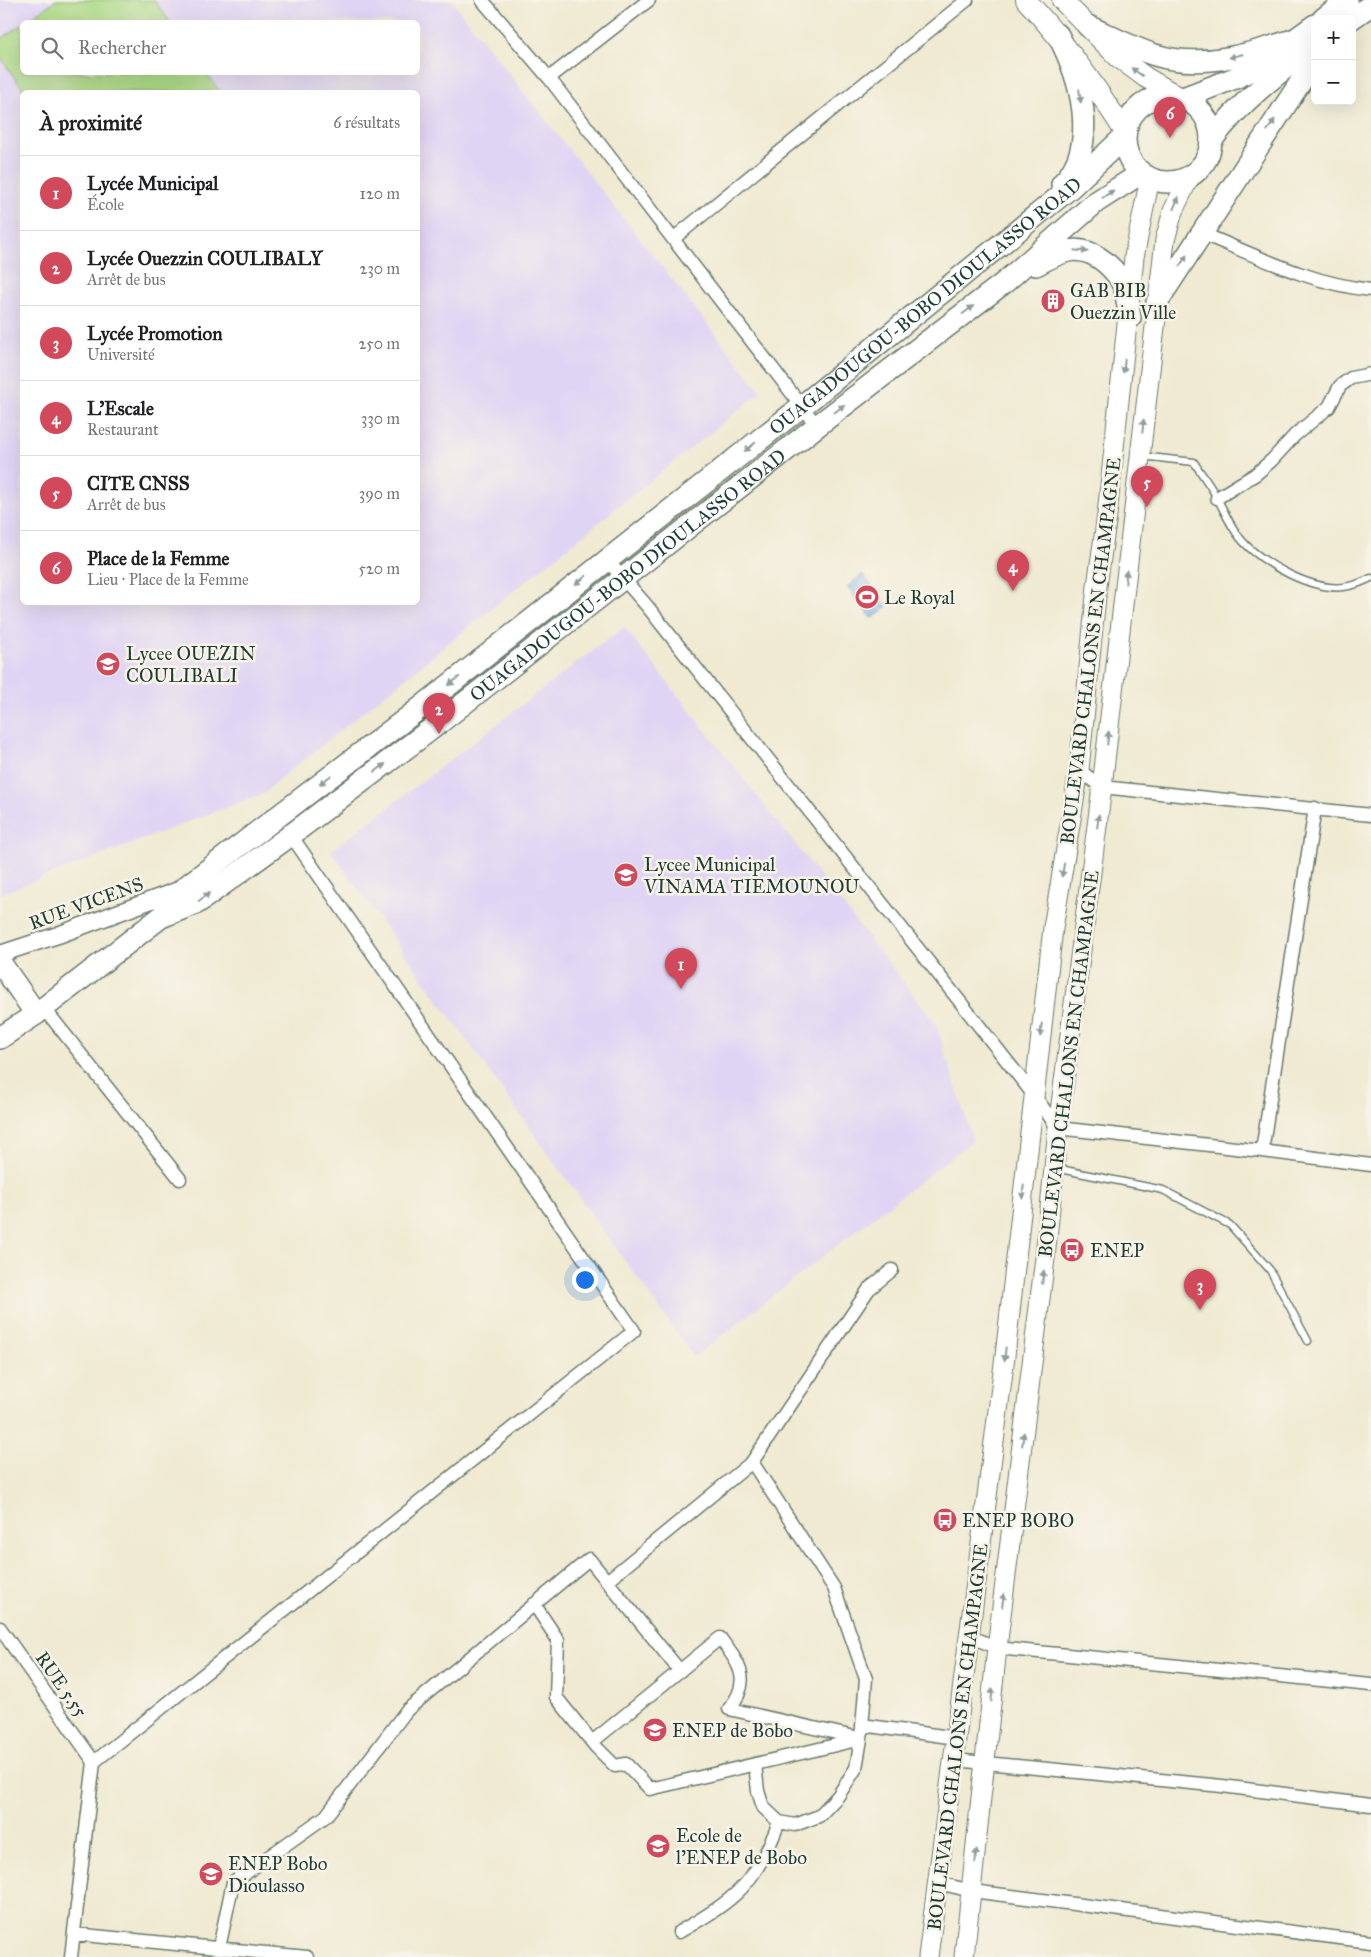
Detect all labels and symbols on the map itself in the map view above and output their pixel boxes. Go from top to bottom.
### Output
one-way arrow [1228,53,1243,61]
one-way arrow [1130,67,1144,77]
one-way arrow [1076,89,1084,105]
pin: 6 [1154,97,1186,138]
one-way arrow [1267,118,1276,131]
street label: OUAGADOUGOU-BOBO DIOULASSO ROAD [765,172,1086,440]
one-way arrow [1101,189,1115,198]
one-way arrow [1173,196,1181,210]
one-way arrow [1073,247,1089,255]
one-way arrow [1179,254,1188,268]
place label: GAB BIB Ouezzin Ville [1070,279,1176,324]
building icon: GAB BIB Ouezzin Ville [1040,288,1066,314]
one-way arrow [961,305,974,316]
one-way arrow [1120,358,1128,374]
one-way arrow [832,404,846,414]
one-way arrow [1139,417,1147,433]
one-way arrow [744,442,757,453]
street label: OUAGADOUGOU-BOBO DIOULASSO ROAD [465,444,790,707]
street label: BOULEVARD CHALONS EN CHAMPAGNE [1055,456,1126,846]
pin: 5 [1131,466,1163,507]
pin: 4 [997,550,1029,591]
one-way arrow [1122,569,1130,585]
one-way arrow [575,575,588,586]
sports icon: Le Royal [854,584,880,610]
place label: Le Royal [884,586,956,609]
place label: Lycee OUEZIN COULIBALI [126,642,256,687]
school or university icon: Lycee OUEZIN COULIBALI [95,651,121,677]
one-way arrow [448,676,461,687]
pin: 2 [423,693,455,734]
one-way arrow [1104,730,1112,746]
one-way arrow [373,763,387,773]
one-way arrow [318,775,332,785]
one-way arrow [1094,812,1102,828]
place label: Lycee Municipal VINAMA TIEMOUNOU [643,853,859,898]
school or university icon: Lycee Municipal VINAMA TIEMOUNOU [613,862,639,888]
one-way arrow [1058,862,1066,878]
street label: BOULEVARD CHALONS EN CHAMPAGNE [1033,869,1104,1259]
street label: RUE VICENS [26,872,147,935]
one-way arrow [197,892,211,902]
pin: 1 [665,948,697,989]
one-way arrow [1037,1023,1045,1039]
one-way arrow [1019,1184,1027,1200]
bus stop icon: ENEP [1059,1237,1085,1263]
place label: ENEP [1090,1239,1144,1262]
your location [572,1267,598,1293]
one-way arrow [1039,1269,1047,1285]
pin: 3 [1184,1269,1216,1310]
one-way arrow [1001,1346,1009,1362]
one-way arrow [1019,1430,1027,1446]
bus stop icon: ENEP BOBO [932,1507,958,1533]
place label: ENEP BOBO [962,1509,1074,1532]
street label: BOULEVARD CHALONS EN CHAMPAGNE [922,1542,993,1932]
one-way arrow [999,1592,1007,1608]
street label: RUE 5.55 [31,1647,93,1722]
one-way arrow [988,1687,996,1703]
school or university icon: ENEP de Bobo [642,1717,668,1743]
place label: ENEP de Bobo [672,1719,793,1742]
place label: Ecole de l'ENEP de Bobo [676,1824,807,1869]
school or university icon: Ecole de l'ENEP de Bobo [645,1833,671,1859]
one-way arrow [972,1848,980,1864]
place label: ENEP Bobo Dioulasso [228,1852,328,1897]
school or university icon: ENEP Bobo Dioulasso [198,1861,224,1887]

